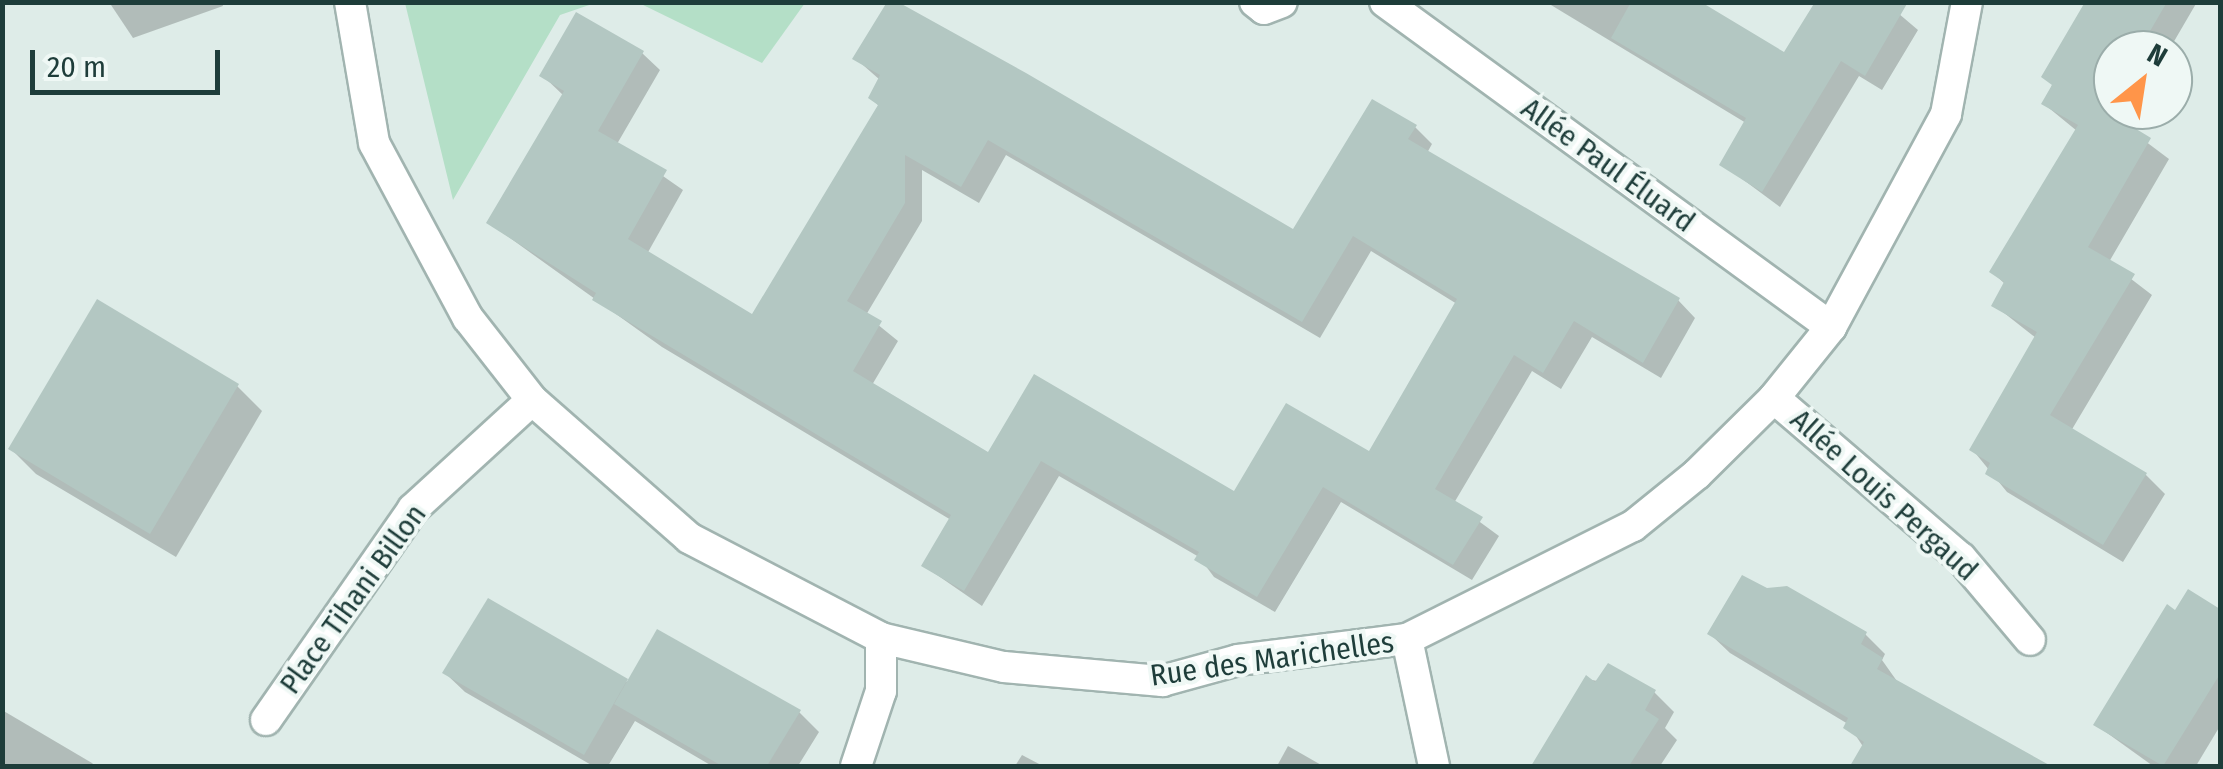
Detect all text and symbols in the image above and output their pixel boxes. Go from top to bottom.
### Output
scale bar [35,30,225,92]
north arrow [2093,30,2193,130]
text: N [2142,37,2173,74]
text: 20 m [47,49,106,85]
street label: Allée Paul Éluard [1514,90,1702,240]
street label: Allée Louis Pergaud [1783,402,1985,588]
street label: Place Tihani Billon [272,497,434,701]
street label: Rue des Marichelles [1148,624,1396,694]

